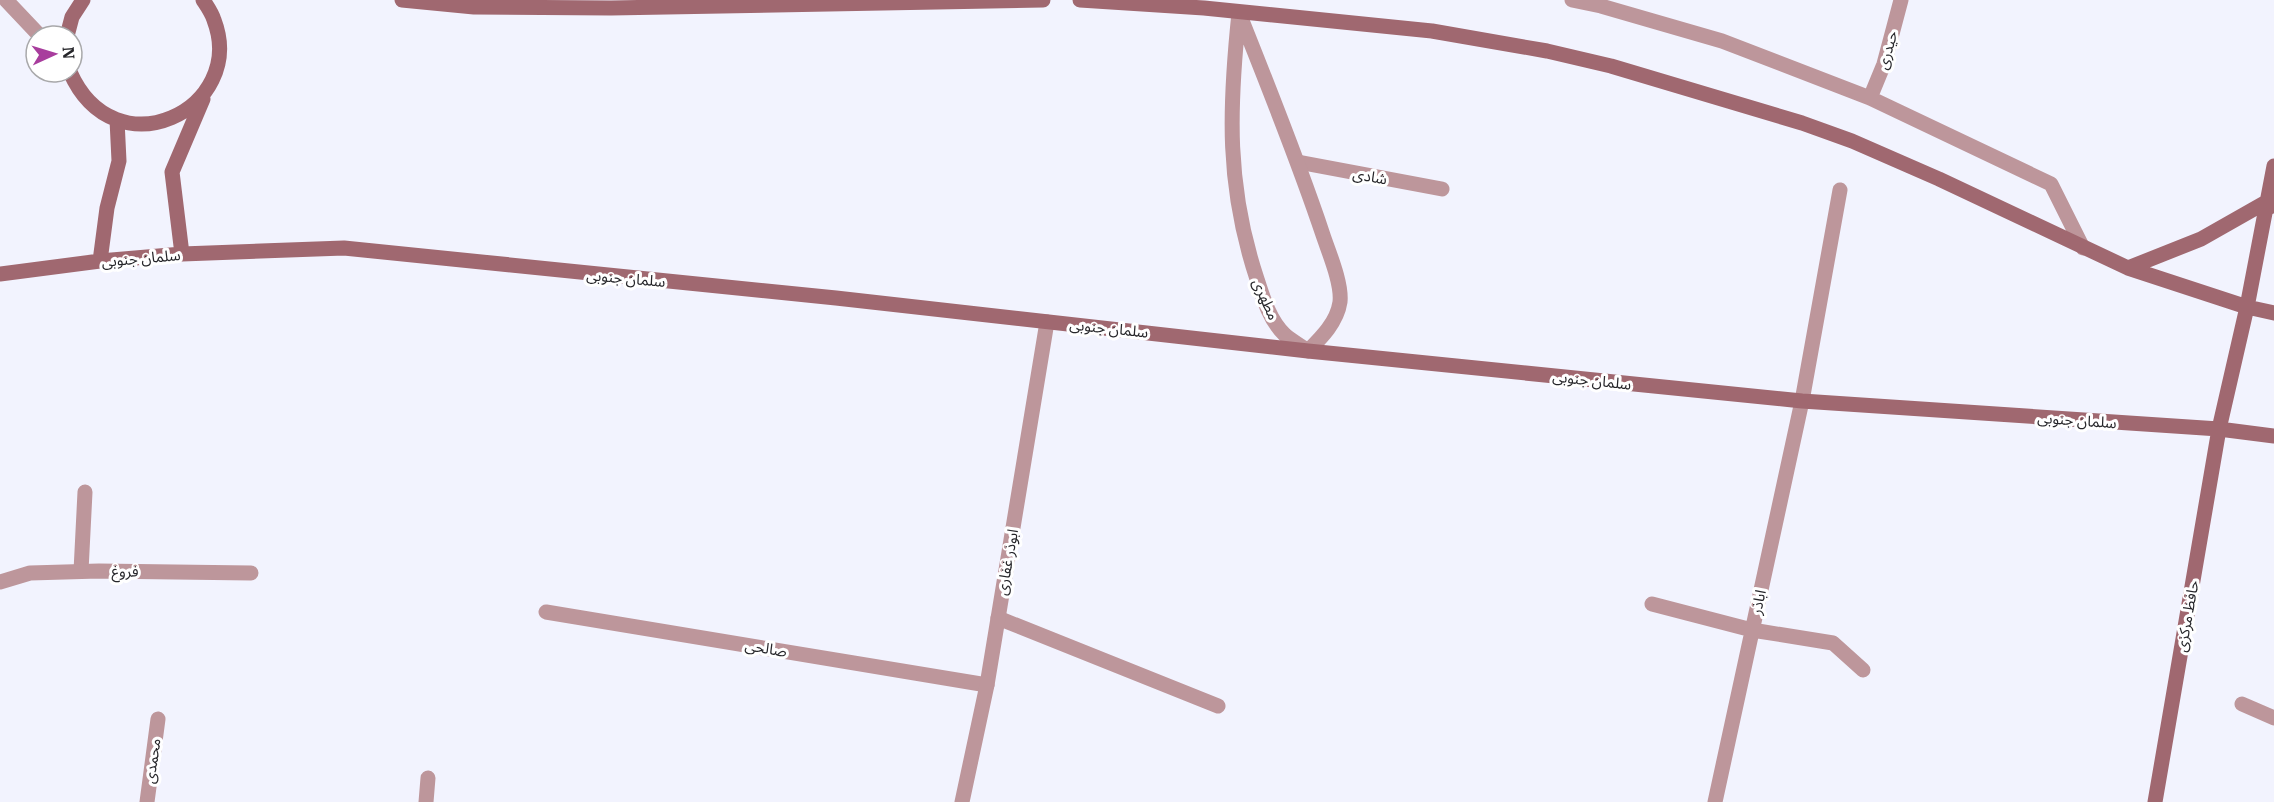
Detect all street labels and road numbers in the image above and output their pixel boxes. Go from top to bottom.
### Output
street label: حیدری [1872,28,1902,72]
street label: شادی [1351,164,1389,188]
street label: سلمان جنوبی [101,245,182,271]
street label: سلمان جنوبی [586,265,667,291]
street label: مطهری [1248,275,1284,323]
street label: سلمان جنوبی [1069,314,1150,342]
street label: سلمان جنوبی [1552,366,1633,394]
street label: سلمان جنوبی [2037,408,2117,432]
street label: ابوذر غفاری [992,527,1022,597]
street label: فروغ [111,561,139,584]
street label: حافظ مرکزی [2171,578,2203,653]
street label: اباذر [1746,588,1770,617]
street label: صالحی [744,635,788,661]
street label: محمدی [139,737,165,785]

